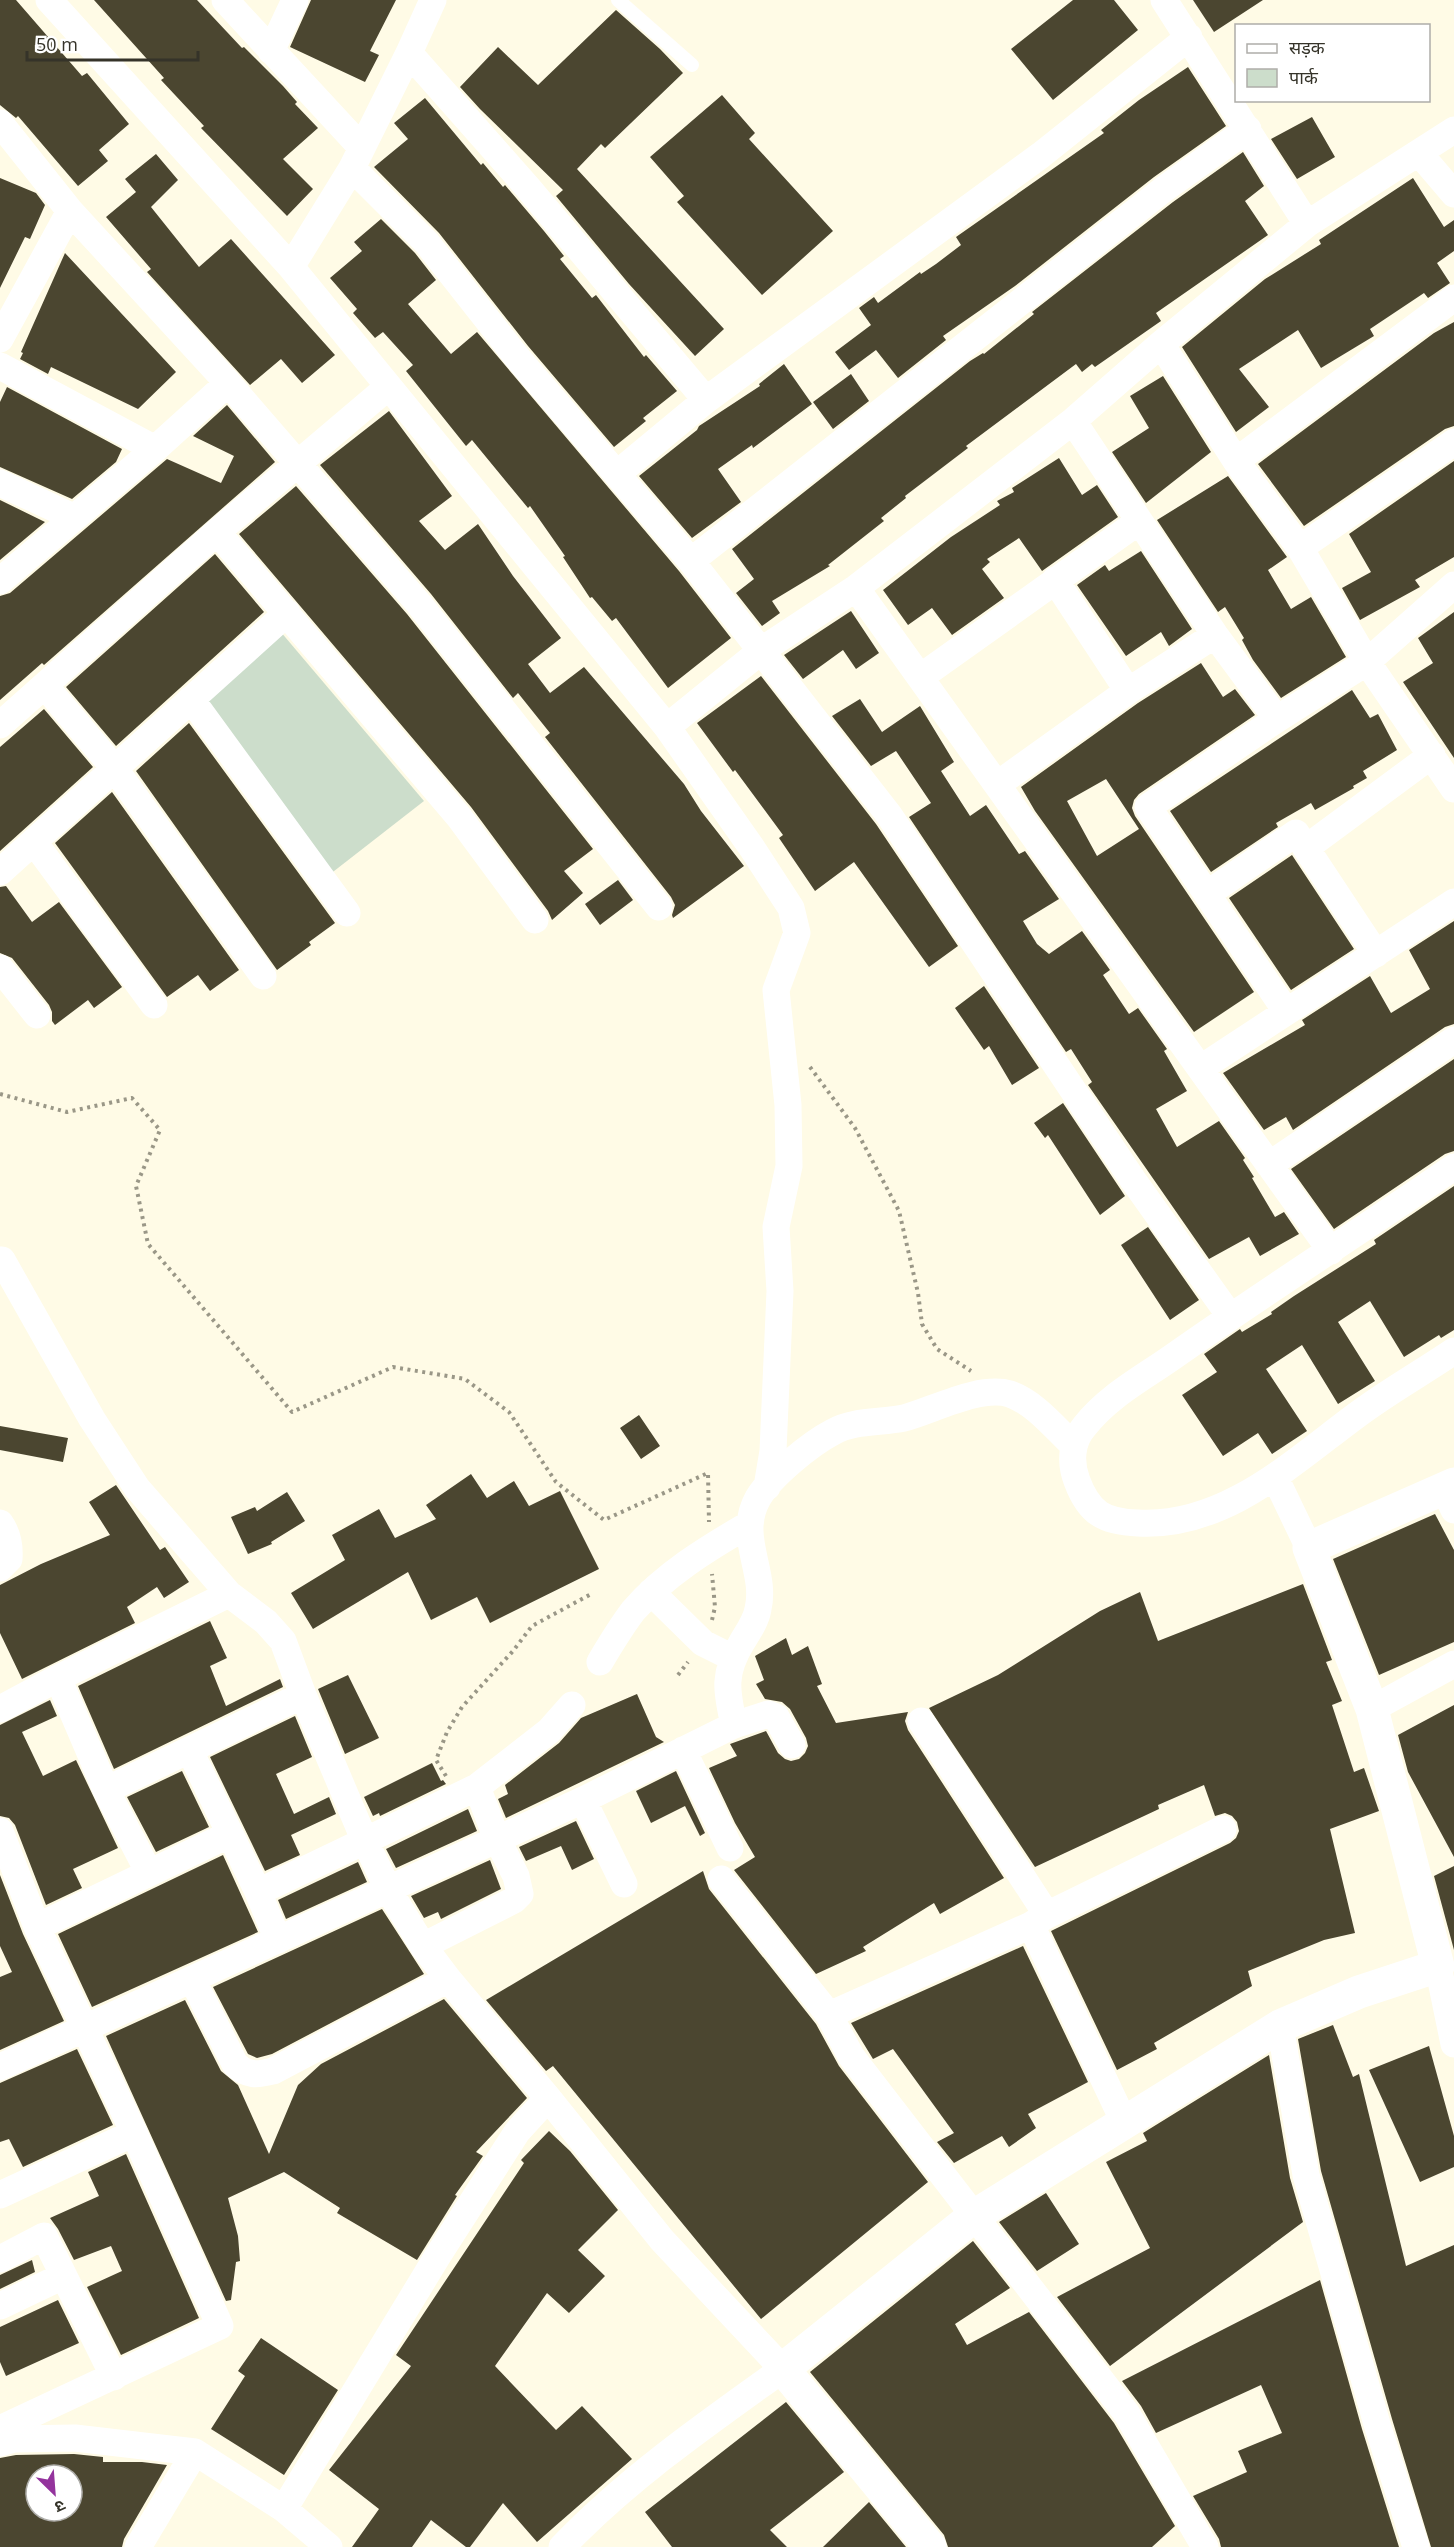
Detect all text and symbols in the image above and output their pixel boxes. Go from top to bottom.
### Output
scale bar [27,24,198,62]
legend [1235,24,1430,102]
text: 50 m [36,32,78,56]
text: सड़क [1289,35,1326,59]
text: पार्क [1289,65,1319,89]
north arrow [24,2463,84,2523]
text: उ [51,2495,69,2519]

